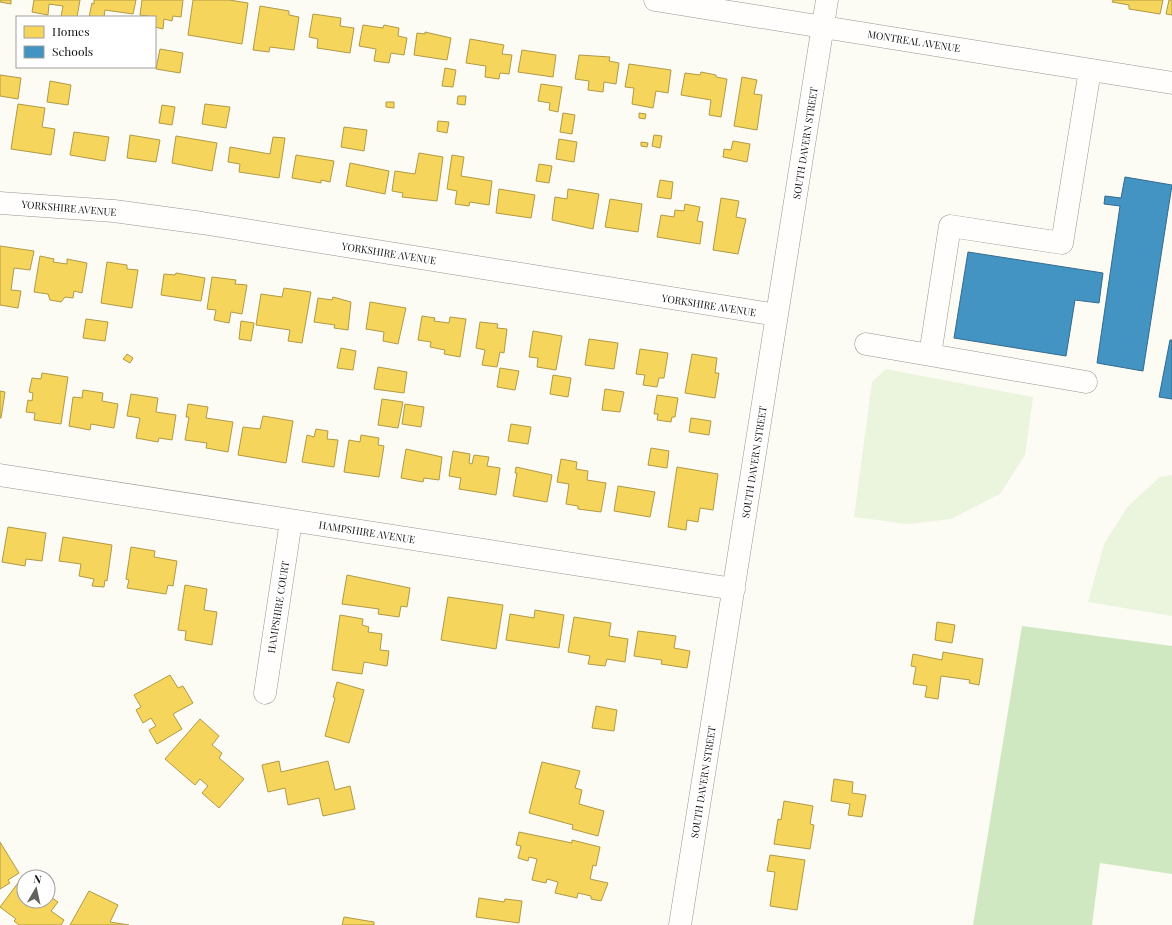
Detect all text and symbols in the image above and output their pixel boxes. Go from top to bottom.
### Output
legend [16,16,156,68]
text: Homes [52,23,90,39]
street label: MONTREAL AVENUE [866,27,962,55]
text: Schools [52,43,93,59]
street label: SOUTH DAVERN STREET [789,86,821,200]
street label: YORKSHIRE AVENUE [20,197,117,219]
street label: YORKSHIRE AVENUE [340,238,437,267]
street label: YORKSHIRE AVENUE [660,290,757,319]
street label: SOUTH DAVERN STREET [738,405,770,519]
street label: HAMPSHIRE AVENUE [318,517,416,547]
street label: HAMPSHIRE COURT [264,560,292,654]
street label: SOUTH DAVERN STREET [687,725,719,839]
north arrow [16,869,56,909]
text: N [33,871,43,887]

